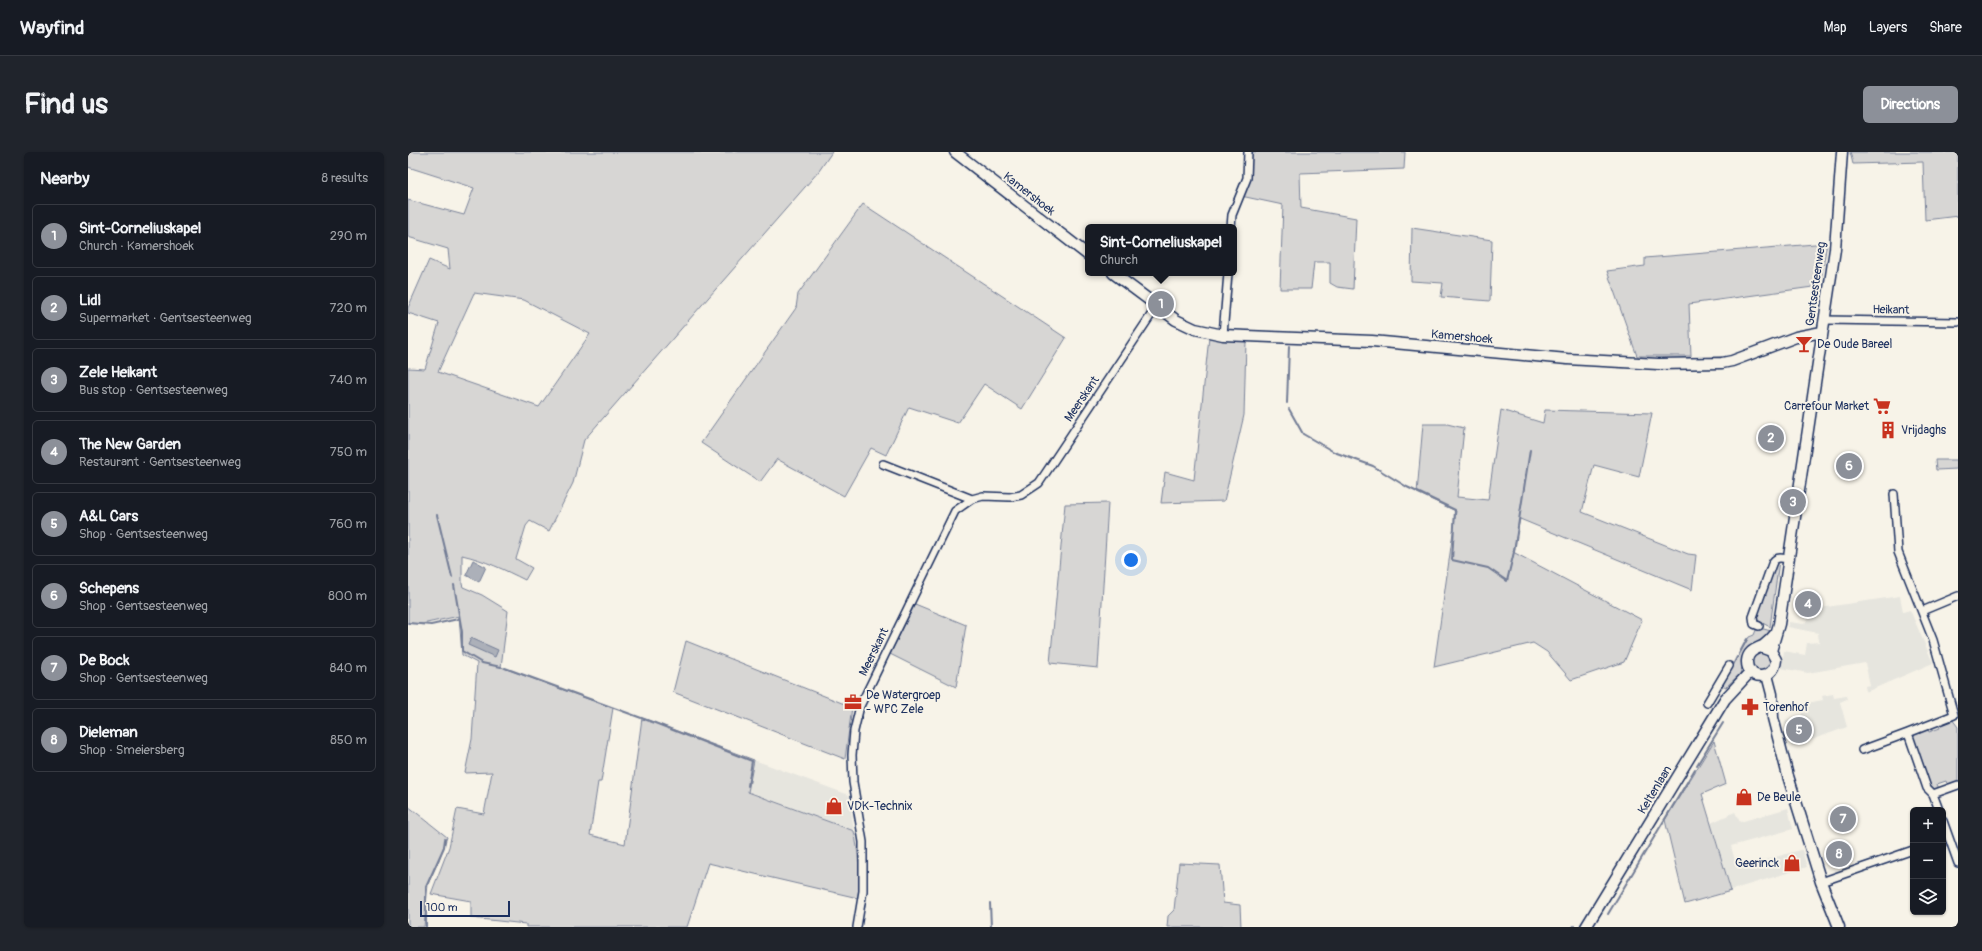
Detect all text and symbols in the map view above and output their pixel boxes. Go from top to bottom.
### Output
text: Wayfind [20,16,84,40]
text: Map [1824,19,1847,36]
text: Layers [1869,19,1907,36]
text: Share [1929,19,1962,36]
button: Directions [1863,86,1958,123]
text: Find us [24,87,108,122]
text: Nearby [40,168,89,189]
street label: Kamershoek [1000,169,1058,219]
text: 8 results [322,170,368,186]
text: Sint-Corneliuskapel [79,219,201,238]
popup [1085,224,1237,276]
text: 1 [51,228,57,244]
text: 290 m [330,228,367,244]
text: Sint-Corneliuskapel [1100,233,1222,252]
text: Church · Kamershoek [79,238,194,254]
street label: Gentsesteenweg [1803,241,1829,327]
text: Church [1100,252,1138,268]
pin: 1 [1148,289,1174,319]
text: Lidl [79,291,101,310]
text: 2 [50,300,58,316]
text: 720 m [330,300,367,316]
street label: Heikant [1872,302,1910,318]
text: Supermarket · Gentsesteenweg [79,310,252,326]
street label: Kamershoek [1430,327,1494,347]
bar icon: De Oude Bareel [1794,334,1814,354]
place label: De Oude Bareel [1817,337,1892,352]
text: Zele Heikant [79,363,157,382]
text: 3 [50,372,58,388]
text: 740 m [329,372,367,388]
street label: Meerskant [1061,373,1103,425]
text: Bus stop · Gentsesteenweg [79,382,228,398]
supermarket icon: Carrefour Market [1872,396,1892,416]
place label: Carrefour Market [1784,399,1869,414]
building icon: Vrijdaghs [1878,420,1898,440]
pin: 2 [1758,423,1784,453]
place label: Vrijdaghs [1901,423,1947,438]
text: The New Garden [79,435,181,454]
text: 4 [50,444,58,460]
text: 750 m [330,444,367,460]
pin: 6 [1836,451,1862,481]
text: Restaurant · Gentsesteenweg [79,454,241,470]
pin: 3 [1780,487,1806,517]
text: A&L Cars [79,507,138,526]
text: 5 [50,516,58,532]
text: 760 m [329,516,367,532]
text: Shop · Gentsesteenweg [79,526,208,542]
your location [1121,550,1141,570]
text: Schepens [79,579,139,598]
text: 6 [50,588,58,604]
text: 800 m [328,588,367,604]
pin: 4 [1795,589,1821,619]
text: Shop · Gentsesteenweg [79,598,208,614]
street label: Meerskant [856,625,892,679]
text: De Bock [79,651,129,670]
text: 7 [51,660,57,676]
text: 840 m [330,660,367,676]
text: Shop · Gentsesteenweg [79,670,208,686]
place label: De Watergroep - WPC Zele [866,688,941,717]
office icon: De Watergroep - WPC Zele [843,692,863,712]
pharmacy icon: Torenhof [1740,697,1760,717]
place label: Torenhof [1763,700,1809,715]
pin: 5 [1786,715,1812,745]
text: Dieleman [79,723,138,742]
text: 8 [51,732,57,748]
text: 850 m [330,732,367,748]
text: Shop · Smeiersberg [79,742,184,758]
street label: Keltenlaan [1635,763,1675,817]
shop icon: De Beule [1734,787,1754,807]
place label: De Beule [1757,790,1801,805]
shop icon: VDK-Technix [824,796,844,816]
place label: VDK-Technix [847,799,913,814]
pin: 7 [1830,804,1856,834]
map controls [1910,807,1946,915]
button: + [1910,807,1946,843]
pin: 8 [1826,839,1852,869]
button: − [1910,843,1946,879]
shop icon: Geerinck [1782,853,1802,873]
place label: Geerinck [1735,856,1779,871]
button: layers [1910,879,1946,915]
scale bar [420,899,510,918]
text: 100 m [426,901,457,914]

